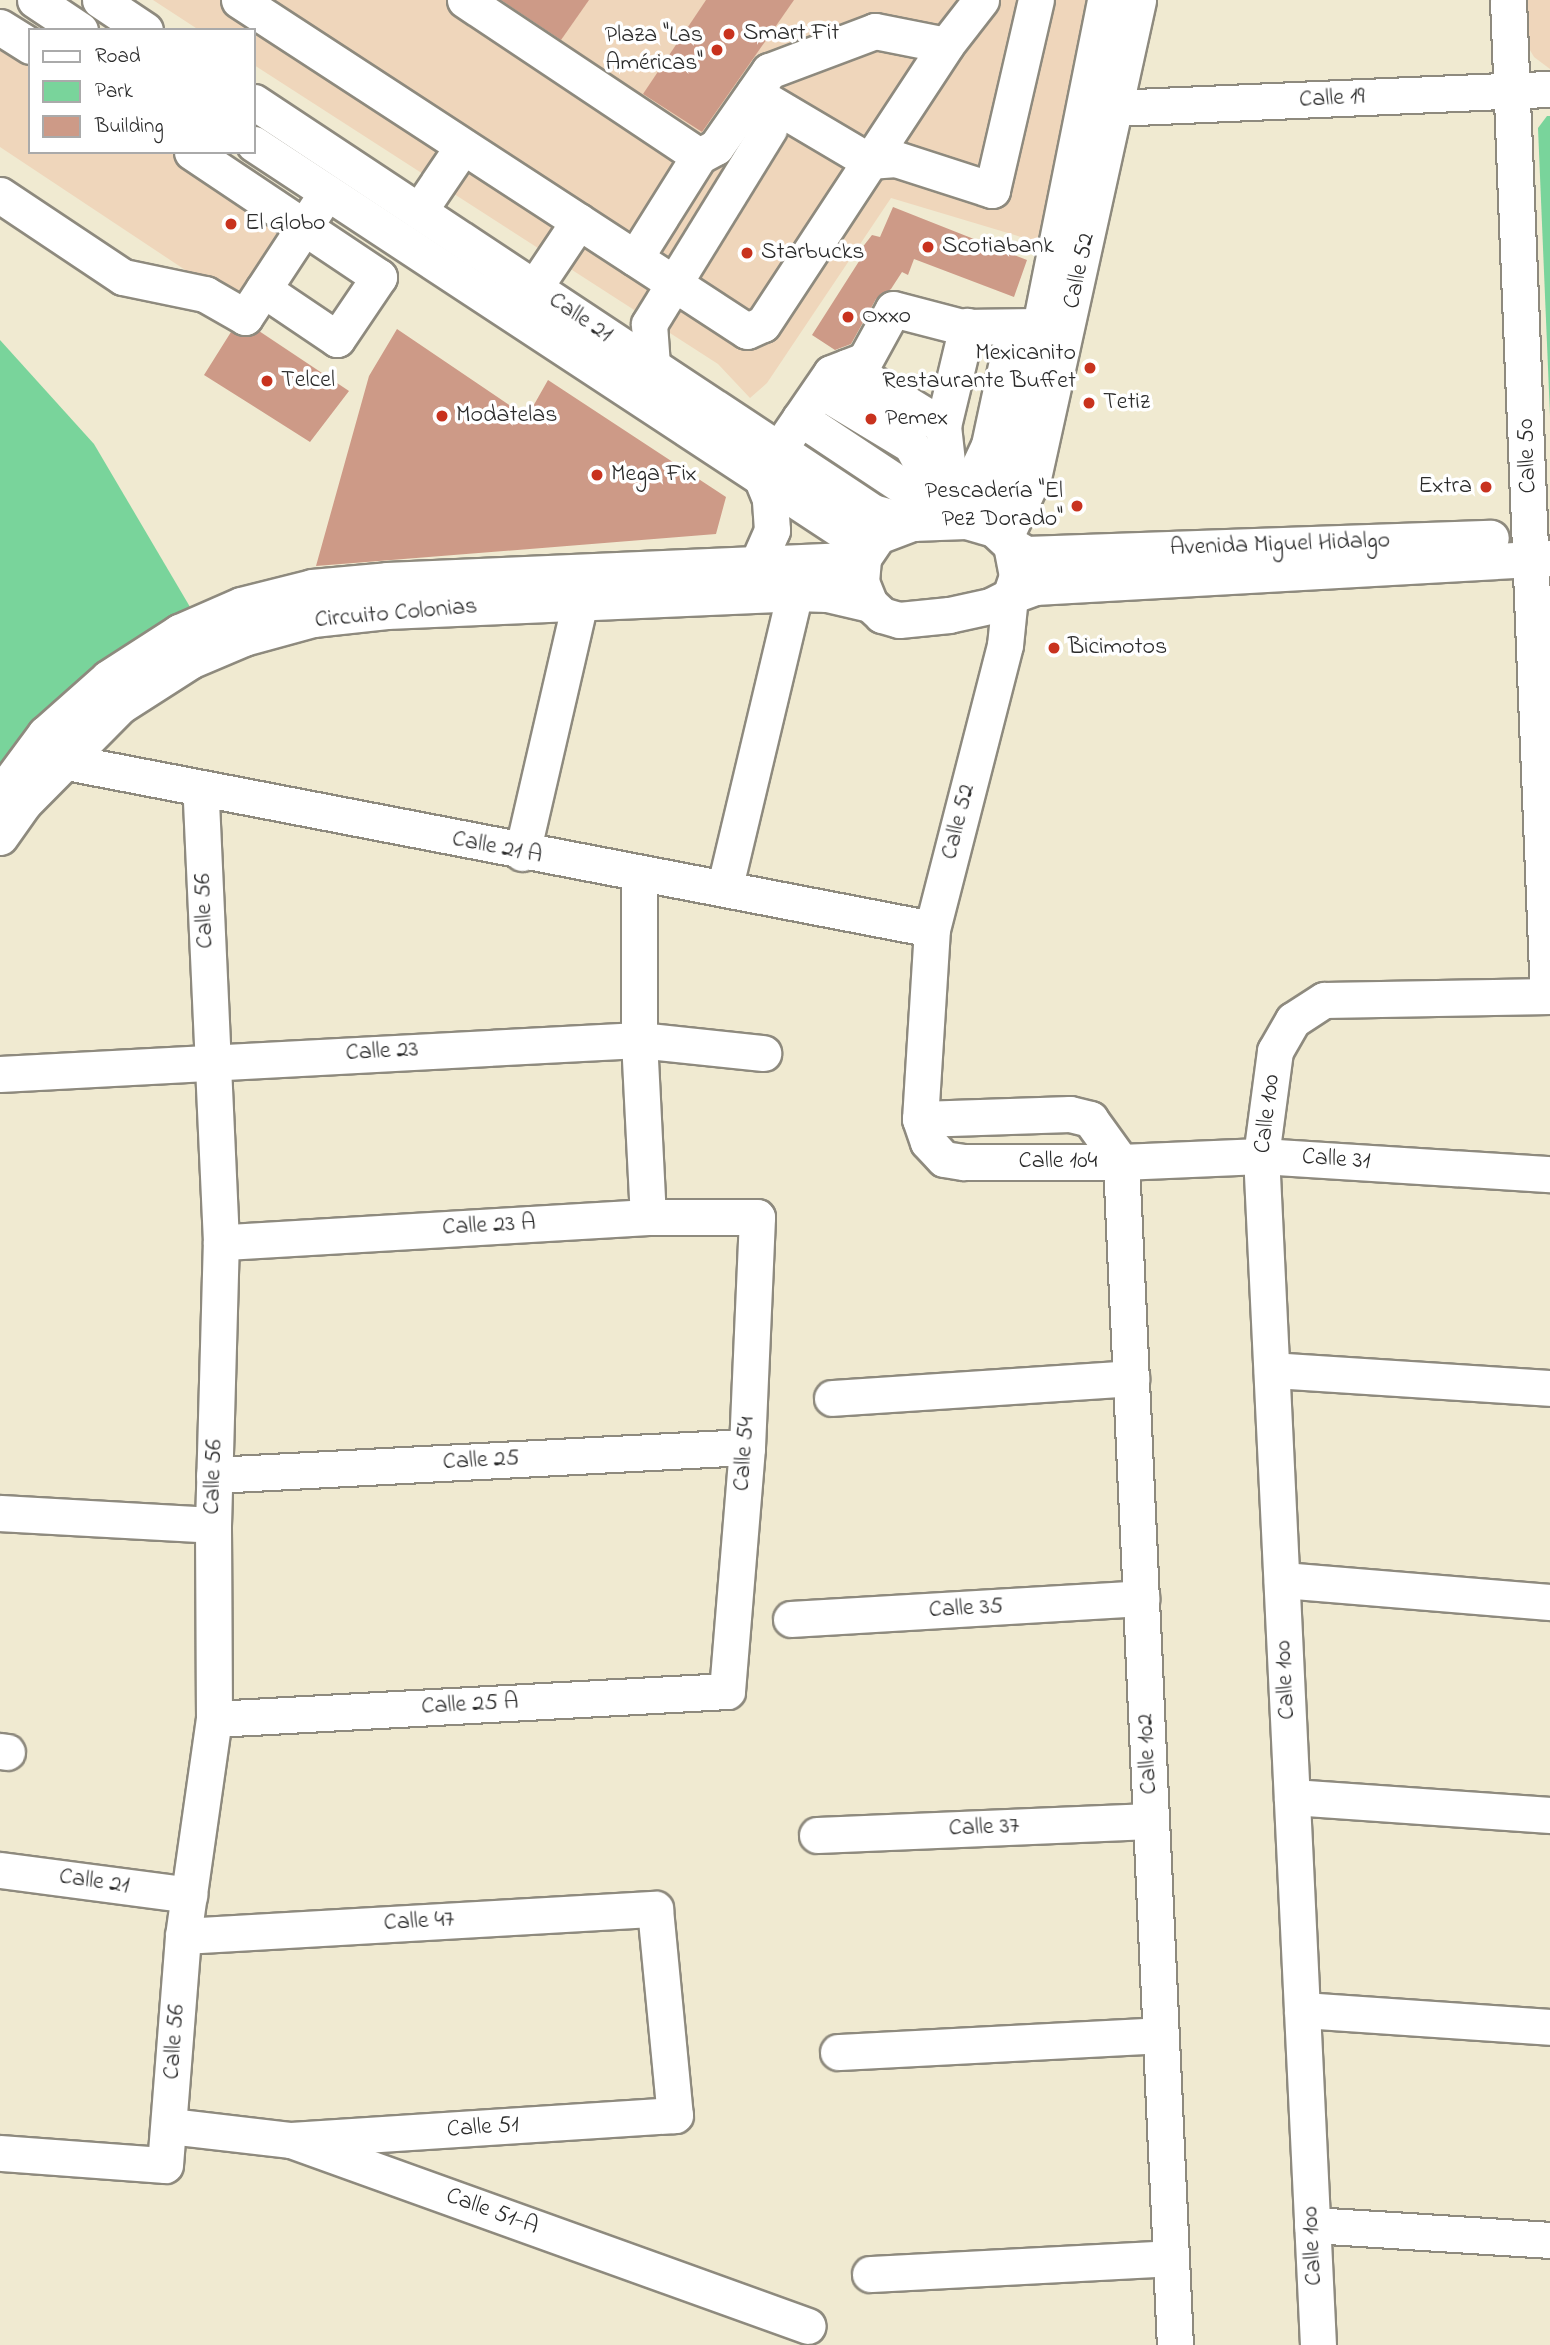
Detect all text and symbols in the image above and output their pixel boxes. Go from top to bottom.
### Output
place label: Smart Fit [743,20,839,48]
place label: Plaza "Las Américas" [605,22,703,78]
marker: Smart Fit [721,26,737,42]
legend [28,28,256,154]
text: Road [95,42,141,72]
marker: Plaza "Las Américas" [709,42,725,58]
text: Park [95,77,133,107]
street label: Calle 19 [1298,83,1366,115]
text: Building [95,112,164,142]
place label: El Globo [245,210,326,238]
marker: El Globo [223,216,239,232]
street label: Calle 52 [1058,231,1102,311]
place label: Scotiabank [942,233,1054,261]
place label: Starbucks [761,239,865,267]
marker: Scotiabank [920,239,936,255]
marker: Starbucks [739,245,755,261]
street label: Calle 21 [543,286,617,350]
place label: Oxxo [862,303,911,331]
marker: Oxxo [840,309,856,325]
place label: Mexicanito Restaurante Buffet [882,340,1076,396]
marker: Mexicanito Restaurante Buffet [1082,360,1098,376]
place label: Telcel [281,367,335,395]
marker: Telcel [259,373,275,389]
place label: Tetiz [1103,389,1150,417]
marker: Tetiz [1081,395,1097,411]
place label: Modatelas [456,402,558,430]
place label: Pemex [885,405,948,433]
marker: Modatelas [434,408,450,424]
marker: Pemex [863,411,879,427]
street label: Calle 50 [1512,418,1544,494]
place label: Mega Fix [611,461,697,489]
marker: Mega Fix [589,467,605,483]
place label: Extra [1418,473,1472,501]
place label: Pescadería "El Pez Dorado" [925,478,1063,534]
marker: Extra [1478,479,1494,495]
marker: Pescadería "El Pez Dorado" [1069,498,1085,514]
street label: Avenida Miguel Hidalgo [1169,527,1391,563]
street label: Circuito Colonias [314,593,478,635]
place label: Bicimotos [1068,634,1167,662]
marker: Bicimotos [1046,640,1062,656]
street label: Calle 52 [936,781,982,863]
street label: Calle 21 A [449,825,545,871]
street label: Calle 56 [189,873,221,949]
street label: Calle 23 [345,1036,419,1068]
street label: Calle 100 [1249,1073,1287,1155]
street label: Calle 31 [1301,1143,1371,1177]
street label: Calle 104 [1019,1148,1097,1176]
street label: Calle 23 A [442,1209,536,1243]
street label: Calle 54 [728,1416,762,1492]
street label: Calle 56 [198,1439,230,1515]
street label: Calle 25 [442,1445,520,1477]
street label: Calle 35 [928,1593,1004,1625]
street label: Calle 100 [1270,1640,1302,1720]
street label: Calle 25 A [421,1688,519,1722]
street label: Calle 102 [1132,1713,1164,1795]
street label: Calle 37 [948,1812,1020,1844]
street label: Calle 21 [57,1863,131,1901]
street label: Calle 47 [383,1906,455,1938]
street label: Calle 56 [158,2003,192,2081]
street label: Calle 51 [446,2111,520,2145]
street label: Calle 51-A [442,2182,542,2242]
street label: Calle 100 [1297,2206,1329,2286]

